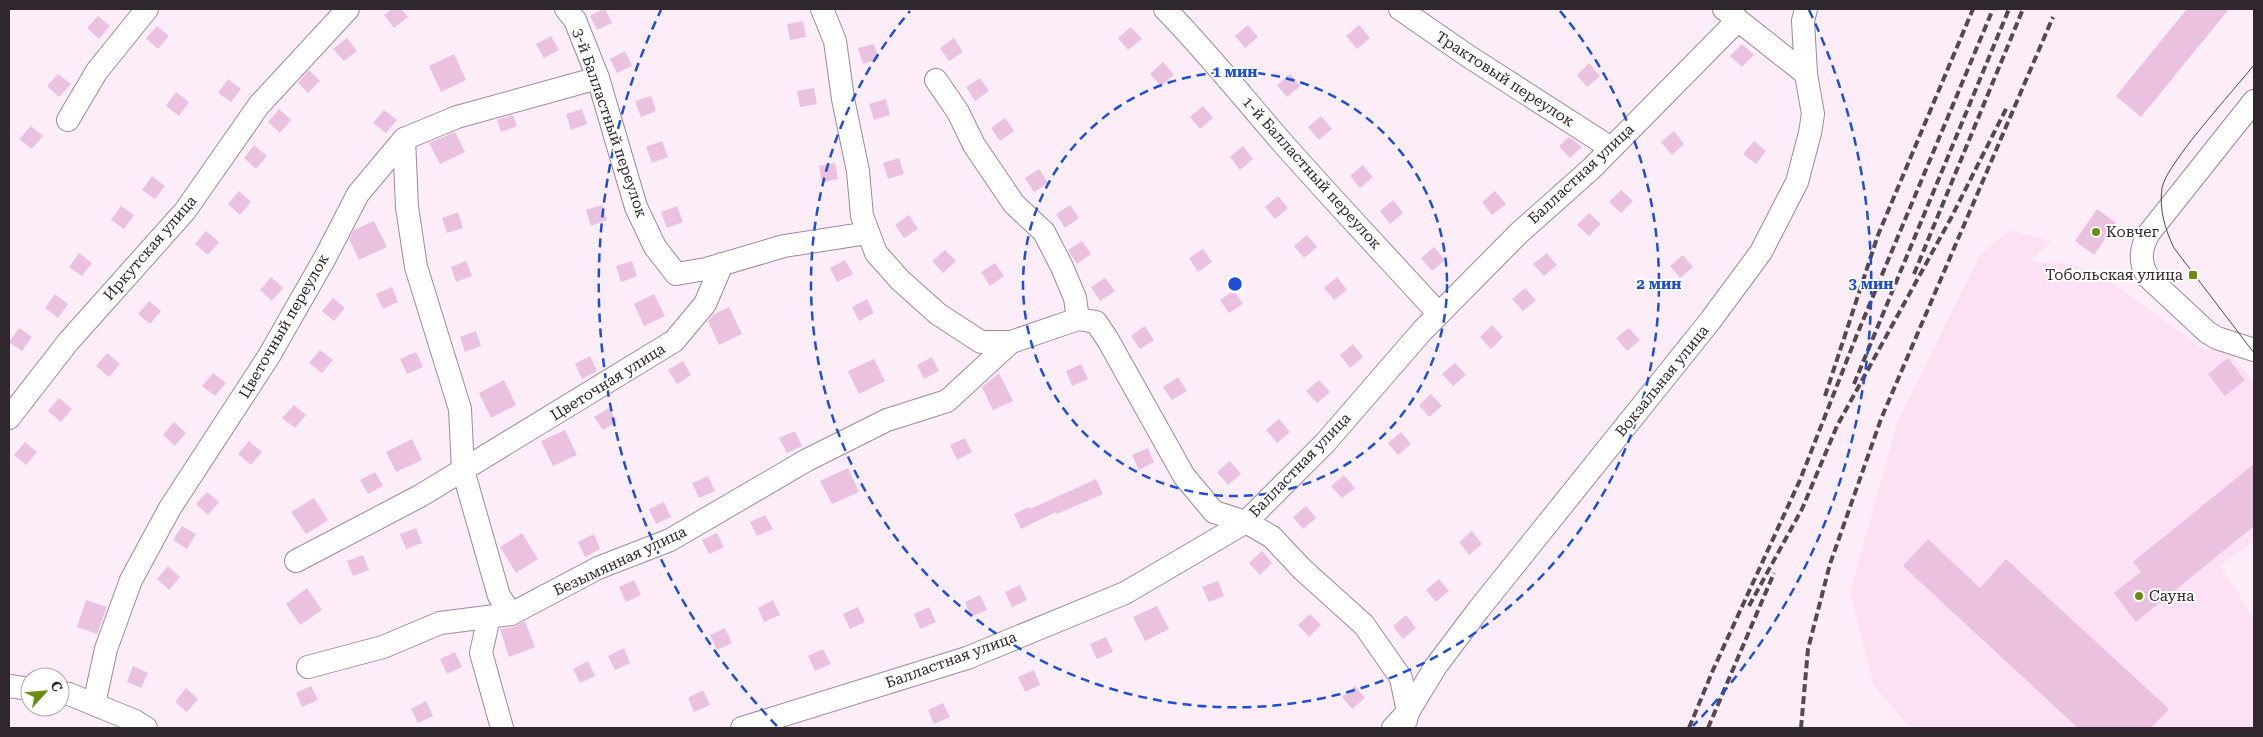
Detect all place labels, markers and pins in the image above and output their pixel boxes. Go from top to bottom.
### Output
place label: Ковчег [2106,223,2159,241]
marker: Ковчег [2090,226,2102,238]
place label: Тобольская улица [2045,266,2183,284]
marker: Тобольская улица [2187,269,2199,281]
centre of rings [1226,275,1244,293]
place label: Сауна [2149,587,2194,605]
marker: Сауна [2133,590,2145,602]

